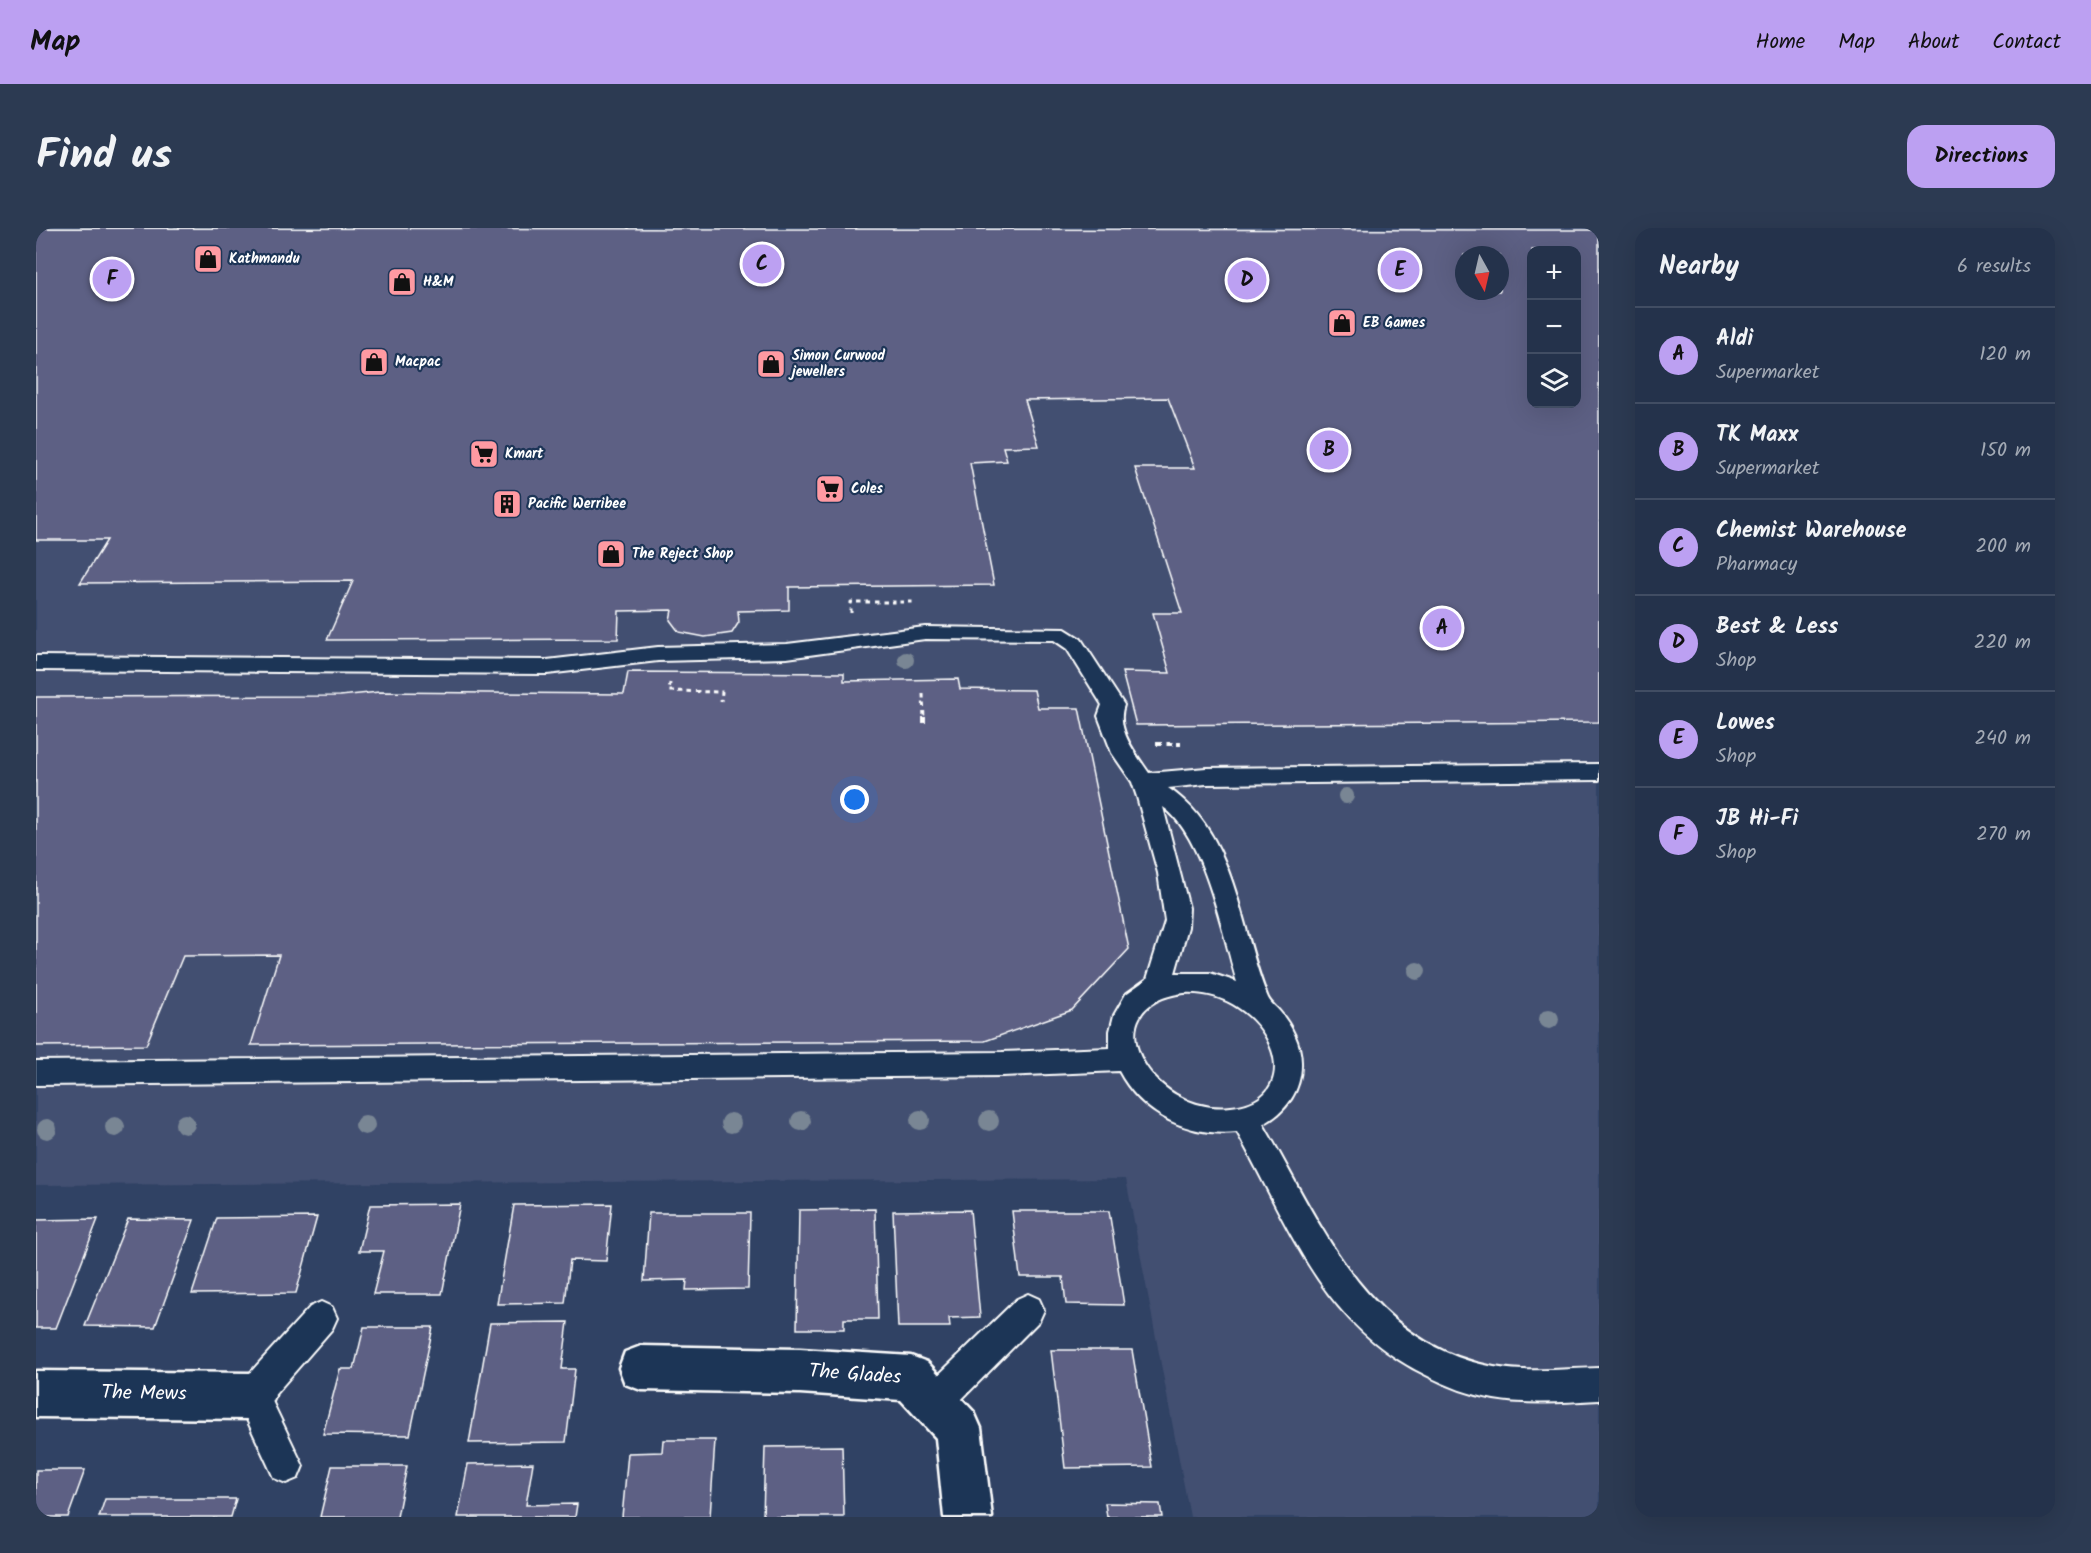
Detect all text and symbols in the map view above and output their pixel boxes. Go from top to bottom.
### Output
text: Map [30,20,81,65]
text: Home [1756,26,1805,59]
text: Map [1838,26,1875,59]
text: About [1908,26,1959,59]
text: Contact [1992,26,2061,59]
text: Find us [36,123,172,190]
button: Directions [1907,125,2055,188]
pin: C [742,242,782,286]
shop icon: Kathmandu [192,243,224,275]
north arrow [1455,246,1509,300]
map controls [1527,246,1581,408]
button: + [1527,246,1581,300]
text: Nearby [1659,246,1739,288]
place label: Kathmandu [229,248,300,270]
pin: E [1380,248,1420,292]
text: 6 results [1957,251,2031,283]
pin: F [92,256,132,302]
pin: D [1228,257,1266,302]
shop icon: H&M [386,266,418,298]
place label: H&M [423,271,454,293]
button: − [1527,300,1581,354]
shop icon: EB Games [1326,307,1358,339]
place label: EB Games [1363,312,1426,334]
text: Aldi [1716,322,1753,357]
text: A [1672,339,1685,371]
text: 120 m [1979,339,2031,371]
place label: Simon Curwood jewellers [788,345,886,383]
shop icon: Macpac [358,346,390,378]
shop icon: Simon Curwood jewellers [755,348,787,380]
place label: Macpac [395,351,441,373]
button: layers [1527,354,1581,408]
text: Supermarket [1716,357,1819,389]
text: TK Maxx [1716,418,1798,453]
pin: B [1310,428,1348,472]
text: B [1672,435,1685,467]
text: 150 m [1980,435,2031,467]
supermarket icon: Kmart [468,438,500,470]
place label: Kmart [505,443,544,465]
text: Supermarket [1716,453,1819,485]
supermarket icon: Coles [814,473,846,505]
place label: Coles [851,478,884,500]
building icon: Pacific Werribee [491,488,523,520]
place label: Pacific Werribee [528,493,626,515]
text: Chemist Warehouse [1716,514,1906,549]
text: C [1672,531,1685,563]
text: 200 m [1975,531,2031,563]
shop icon: The Reject Shop [595,538,627,570]
place label: The Reject Shop [632,543,734,565]
text: Pharmacy [1716,549,1797,581]
pin: A [1422,606,1462,650]
text: Best & Less [1716,610,1838,645]
text: D [1672,627,1685,659]
text: 220 m [1974,627,2031,659]
text: Shop [1716,645,1756,677]
text: Lowes [1716,706,1775,741]
text: E [1673,723,1684,755]
text: 240 m [1974,723,2031,755]
text: Shop [1716,741,1756,773]
your location [840,785,869,814]
text: JB Hi-Fi [1716,802,1798,837]
text: F [1673,819,1684,851]
text: 270 m [1976,819,2031,851]
text: Shop [1716,837,1756,869]
street label: The Glades [808,1356,903,1394]
street label: The Mews [101,1377,187,1411]

